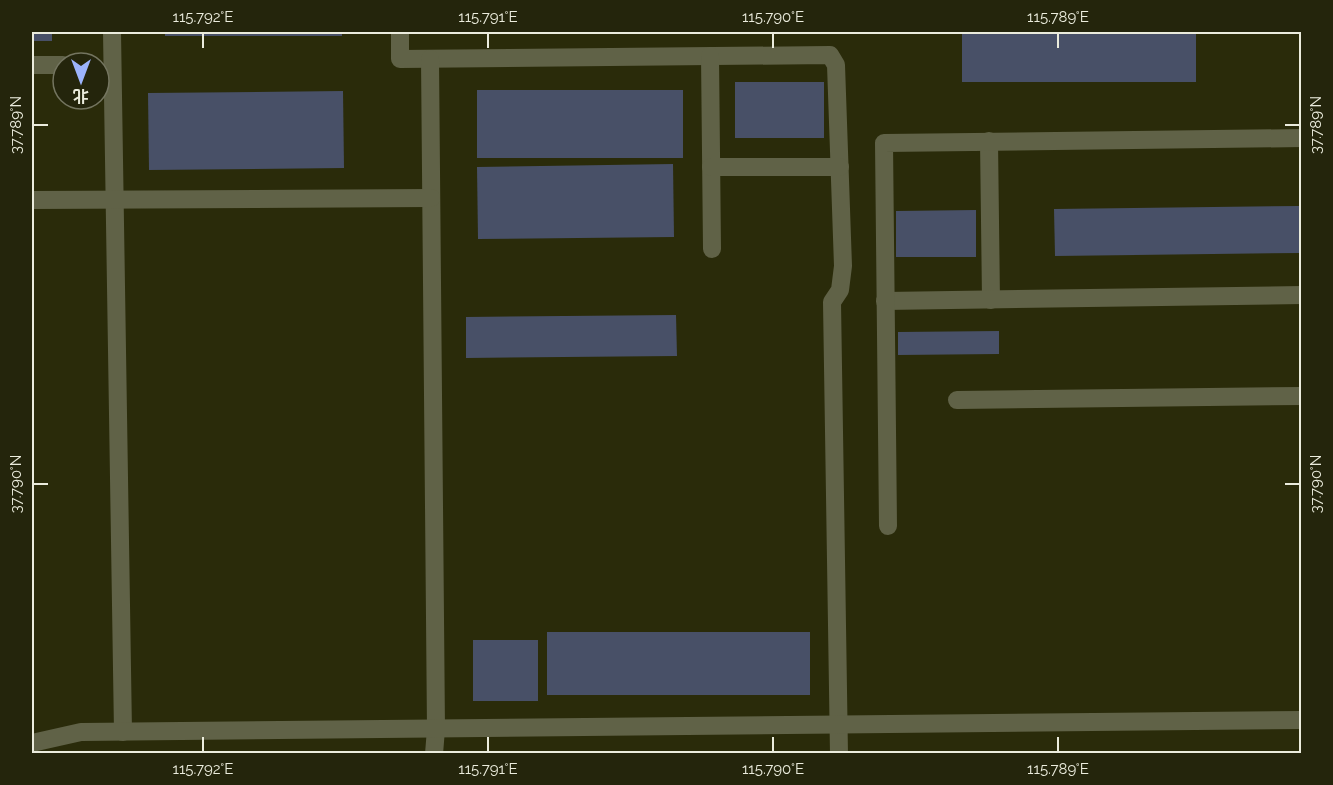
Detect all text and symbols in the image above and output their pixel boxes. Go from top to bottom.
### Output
text: 115.792°E [173,8,234,26]
text: 115.791°E [458,8,518,26]
text: 115.790°E [742,8,804,26]
text: 115.789°E [1027,8,1089,26]
north arrow [51,51,111,111]
text: 北 [73,86,89,105]
text: 37.789°N [7,96,25,154]
text: 37.789°N [1307,96,1325,154]
text: 37.790°N [7,455,25,513]
text: 37.790°N [1307,455,1325,513]
text: 115.792°E [173,760,234,778]
text: 115.791°E [458,760,518,778]
text: 115.790°E [742,760,804,778]
text: 115.789°E [1027,760,1089,778]

